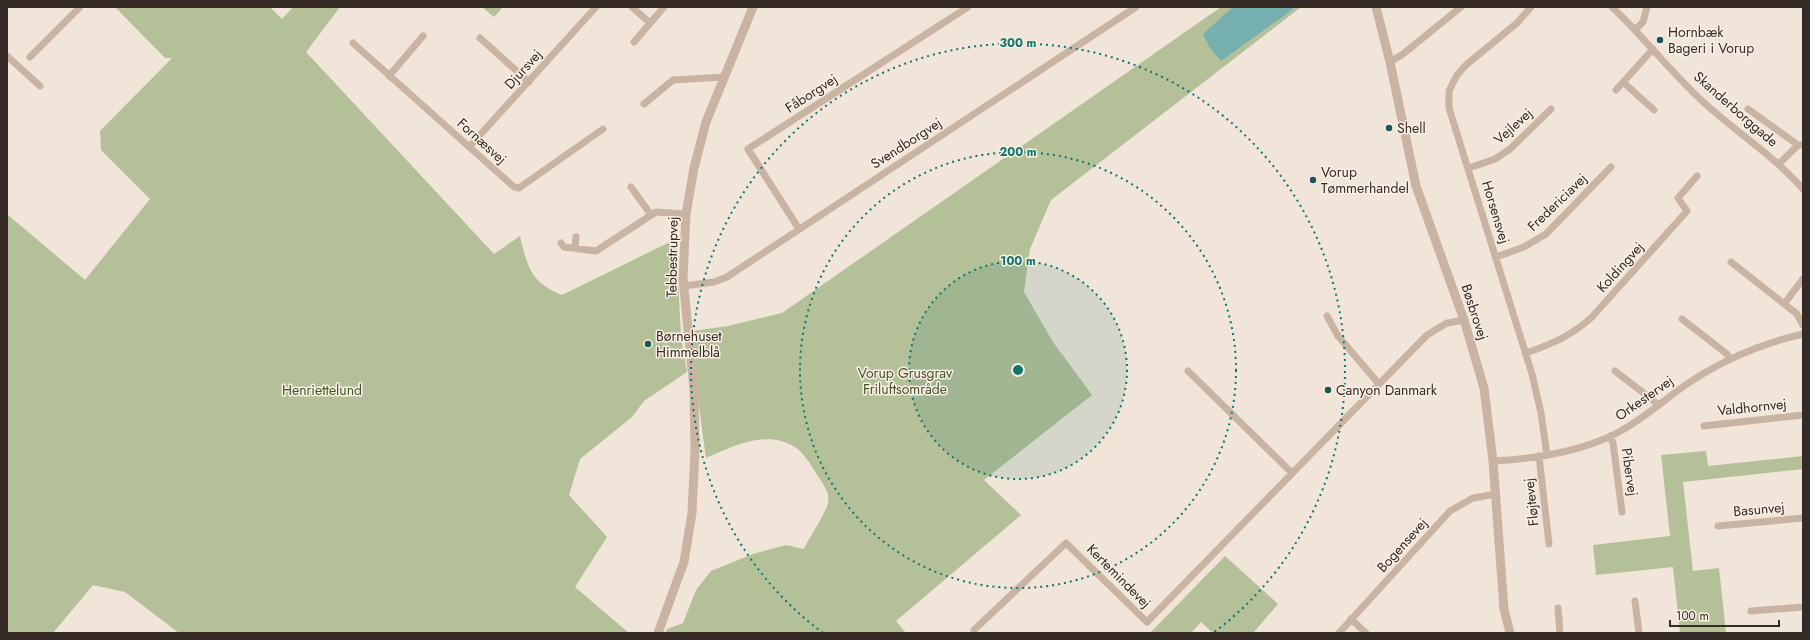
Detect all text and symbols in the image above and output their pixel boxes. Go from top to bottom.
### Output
place label: Hornbæk Bageri i Vorup [1668,22,1754,58]
text: 300 m [1000,34,1037,52]
marker: Hornbæk Bageri i Vorup [1655,35,1665,45]
street label: Djursvej [500,45,546,93]
street label: Skanderborggade [1689,67,1783,151]
street label: Fåborgvej [781,69,841,117]
street label: Vejlevej [1489,103,1537,149]
street label: Fornæsvej [453,113,511,169]
street label: Svendborgvej [867,113,945,173]
place label: Shell [1397,118,1426,138]
marker: Shell [1384,123,1394,133]
text: 200 m [999,143,1037,161]
place label: Vorup Tømmerhandel [1321,162,1409,198]
street label: Fredericiavej [1523,168,1591,236]
marker: Vorup Tømmerhandel [1308,175,1318,185]
street label: Horsensvej [1477,178,1515,246]
street label: Tebbestrupvej [661,216,683,298]
street label: Koldingvej [1592,237,1648,297]
text: 100 m [1000,252,1036,270]
street label: Bøsbrovej [1457,281,1493,343]
place label: Børnehuset Himmelblå [656,326,722,362]
marker: Børnehuset Himmelblå [643,339,653,349]
park label: Vorup Grusgrav Friluftsområde [858,363,953,399]
centre of rings [1011,363,1025,377]
street label: Orkestervej [1611,371,1677,425]
park label: Henriettelund [282,380,362,400]
place label: Canyon Danmark [1336,380,1438,400]
marker: Canyon Danmark [1323,385,1333,395]
street label: Valdhornvej [1716,393,1788,421]
street label: Pibervej [1617,447,1643,497]
street label: Fløjtevej [1519,477,1543,527]
street label: Basunvej [1732,497,1786,521]
street label: Bogensevej [1372,513,1432,577]
street label: Kertemindevej [1082,539,1156,613]
scale bar [1670,602,1779,628]
text: 100 m [1676,607,1709,625]

